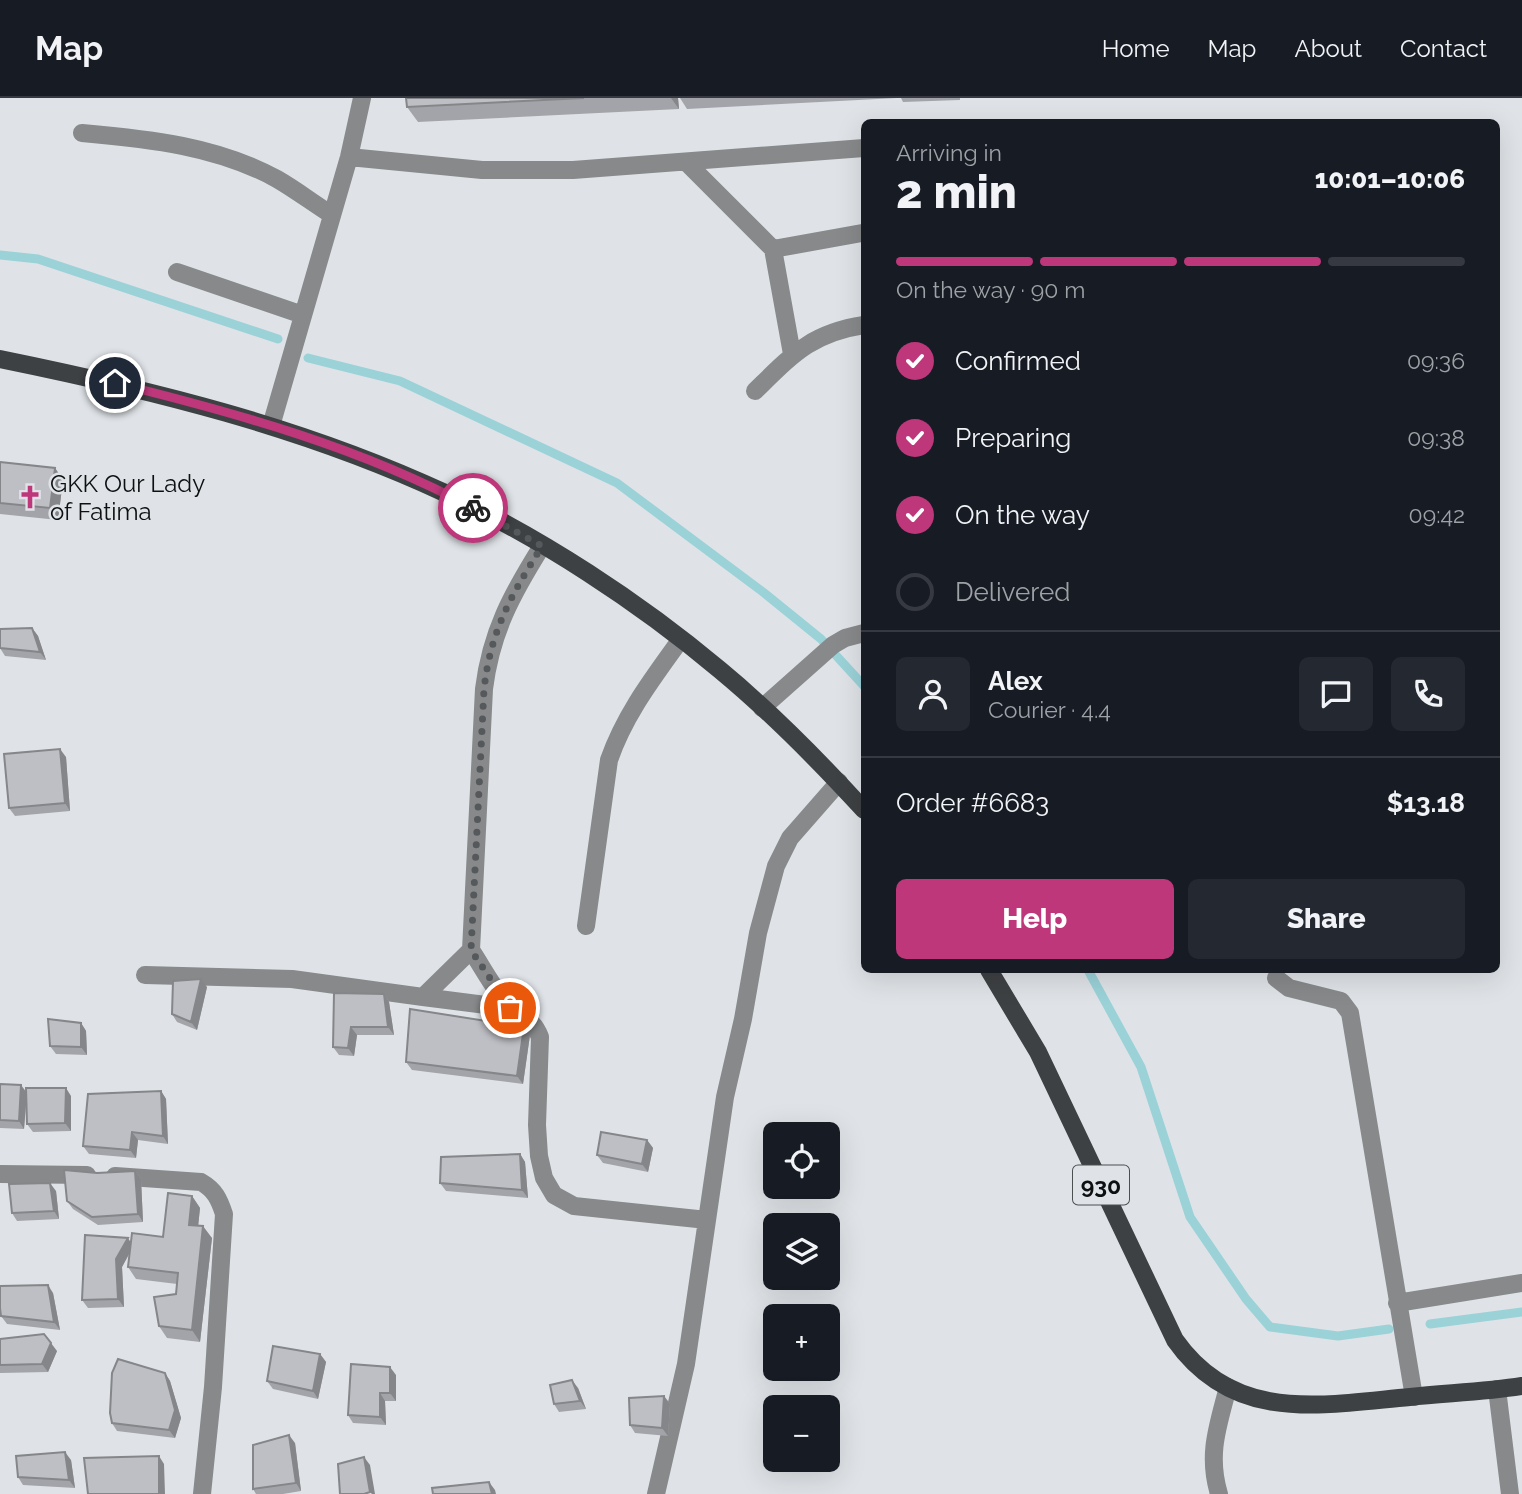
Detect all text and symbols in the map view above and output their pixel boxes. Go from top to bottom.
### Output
text: Map [35,29,103,68]
text: Home [1102,34,1170,63]
text: Map [1208,34,1256,63]
text: About [1294,34,1362,63]
text: Contact [1400,34,1487,63]
text: Arriving in [896,139,1002,166]
text: 10:01–10:06 [1315,164,1465,194]
text: 2 min [896,165,1017,219]
text: On the way · 90 m [896,276,1085,303]
icon: check [896,342,934,380]
text: Confirmed [955,346,1081,376]
text: 09:36 [1407,347,1465,374]
pin [85,353,145,413]
icon: home [96,364,134,402]
icon: check [896,419,934,457]
text: Preparing [955,423,1071,453]
text: 09:38 [1407,424,1465,451]
place label: GKK Our Lady of Fatima [50,469,205,526]
courier [438,473,508,543]
church icon: GKK Our Lady of Fatima [16,483,44,511]
icon: bike [454,489,492,527]
icon: check [896,496,934,534]
text: On the way [955,500,1090,530]
text: 09:42 [1409,501,1465,528]
text: Delivered [955,577,1070,607]
button: person [896,657,970,731]
button: chat [1299,657,1373,731]
button: phone [1391,657,1465,731]
text: Alex [988,666,1043,696]
text: Courier · 4.4 [988,696,1111,723]
text: Order #6683 [896,788,1049,818]
text: $13.18 [1387,788,1465,818]
button: Help [896,879,1174,959]
button: Share [1188,879,1465,959]
pin [480,978,540,1038]
icon: bag [491,989,529,1027]
map controls [763,1122,840,1472]
button: locate [763,1122,840,1199]
road number: 930 [1073,1166,1129,1204]
button: layers [763,1213,840,1290]
button: + [763,1304,840,1381]
button: − [763,1395,840,1472]

